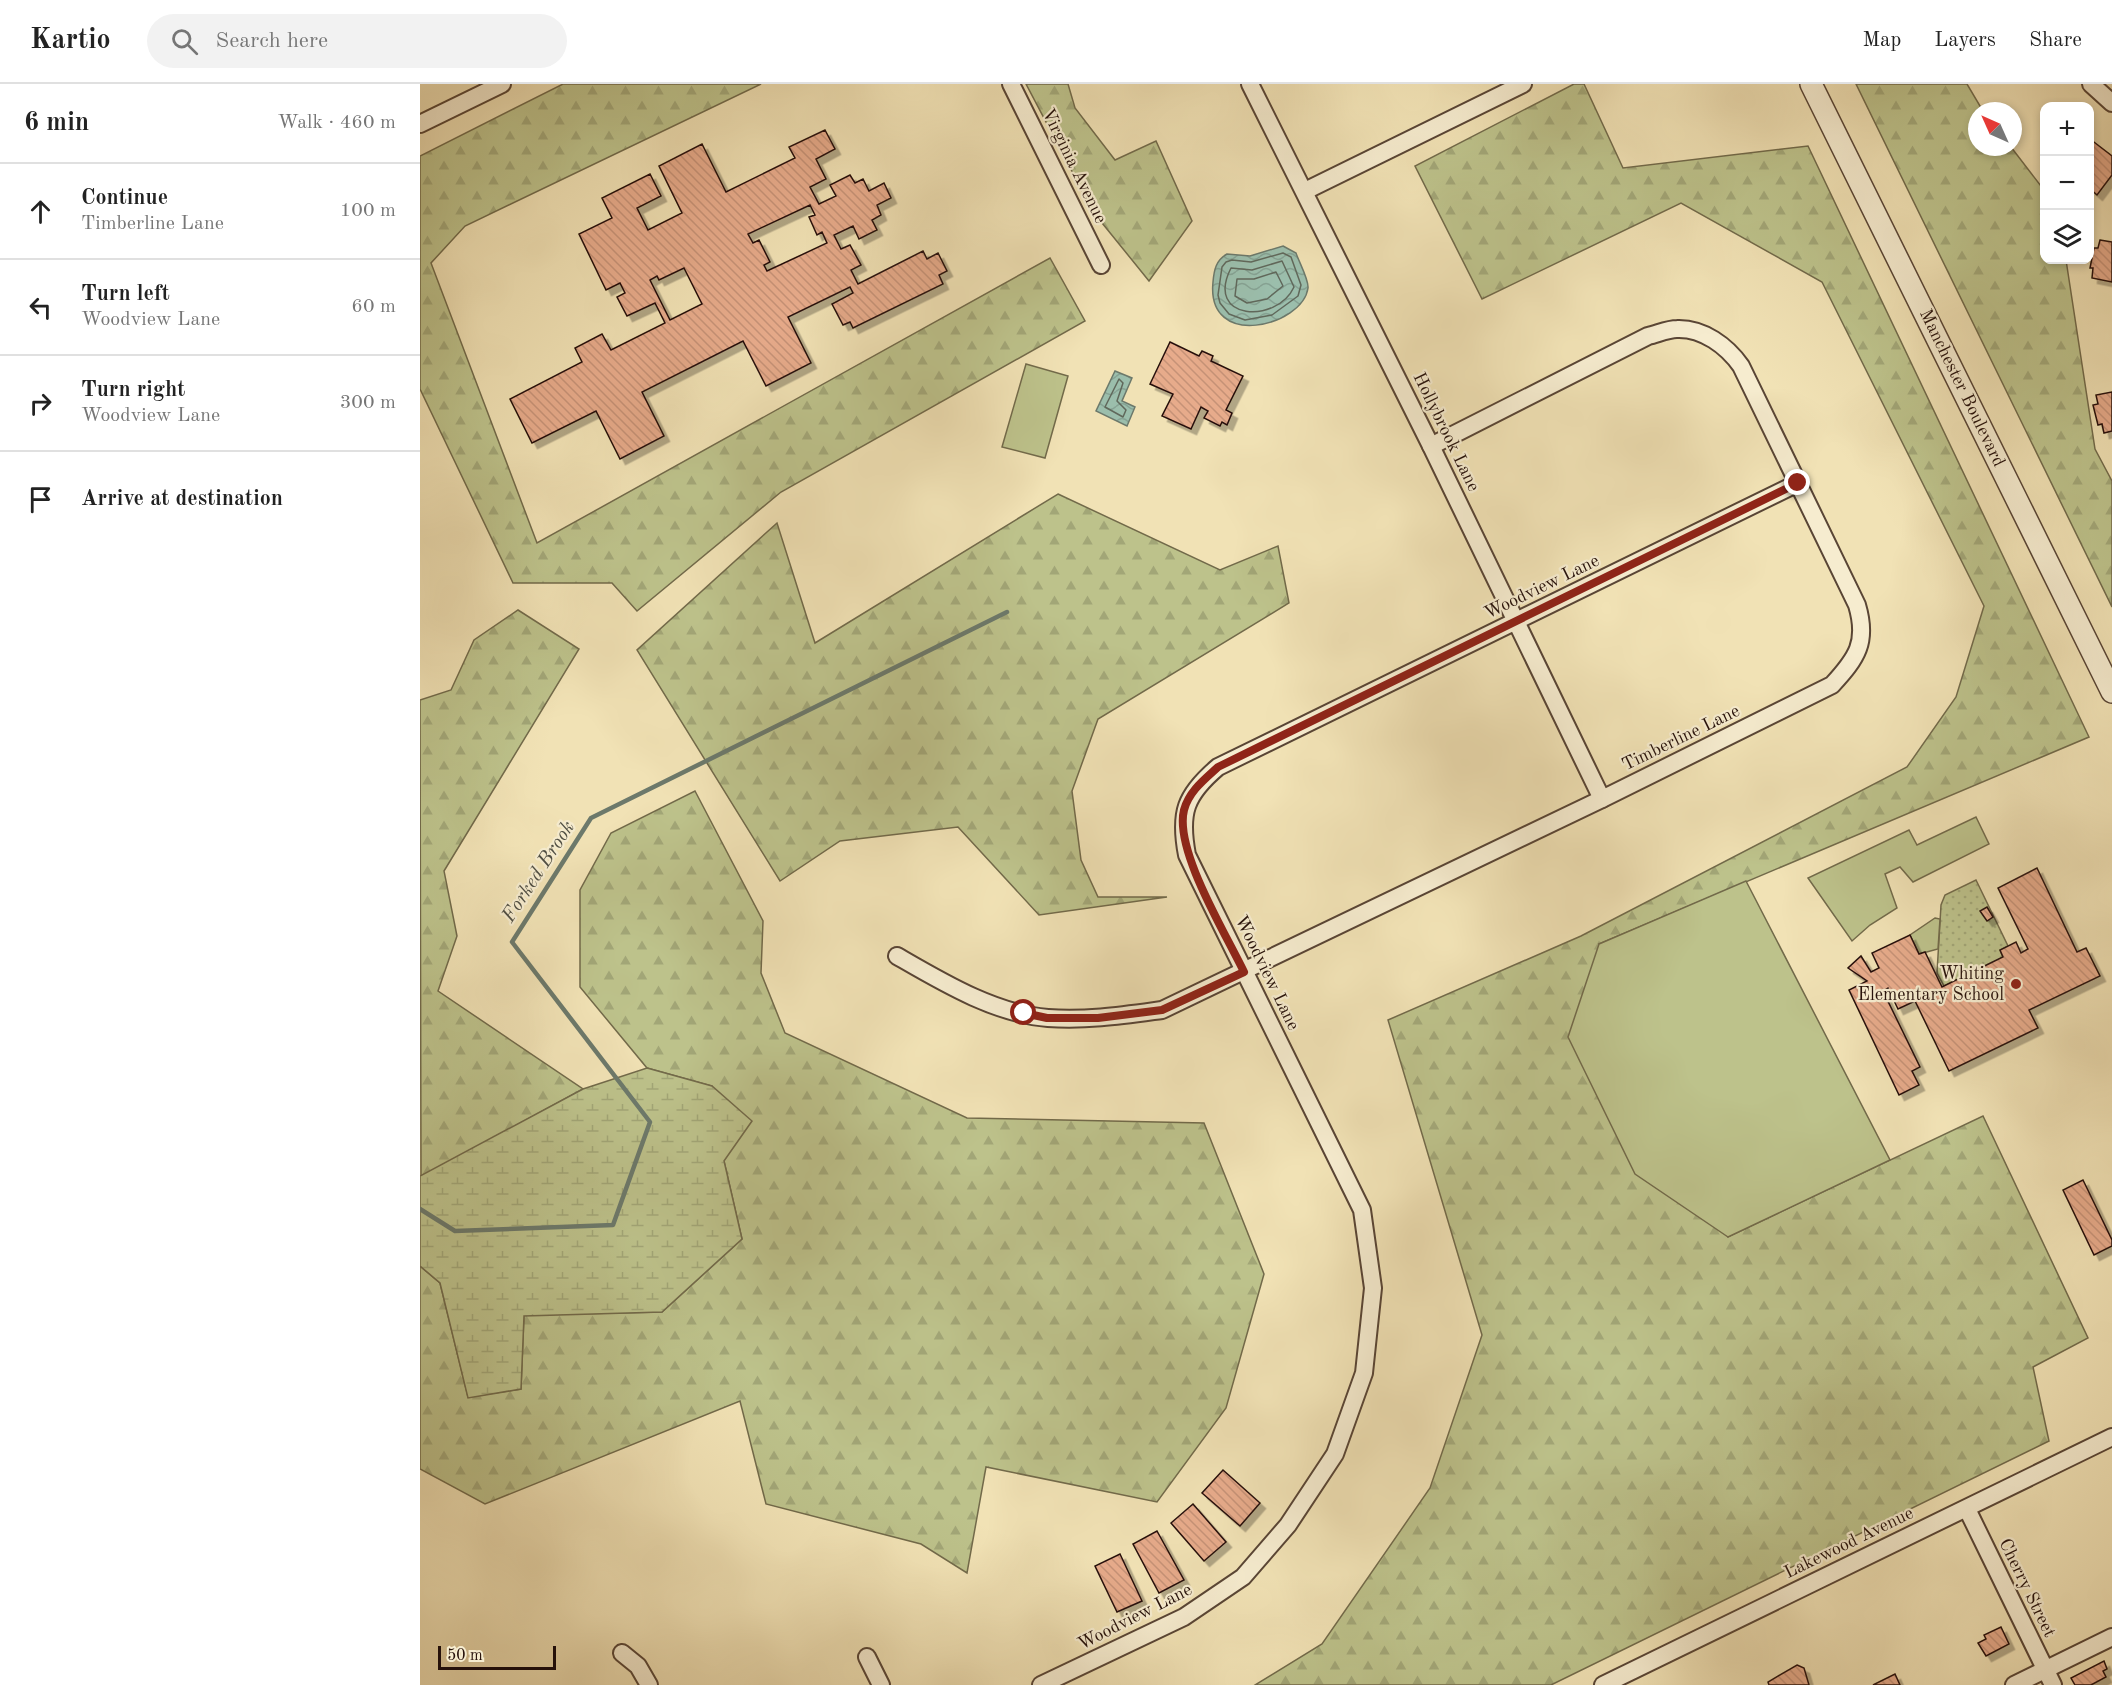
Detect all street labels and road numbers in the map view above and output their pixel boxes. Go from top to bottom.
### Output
street label: Virginia Avenue [1038,106,1110,226]
street label: Manchester Boulevard [1916,306,2008,470]
street label: Hollybrook Lane [1409,370,1483,494]
street label: Woodview Lane [1482,551,1602,623]
street label: Timberline Lane [1619,702,1743,774]
street label: Woodview Lane [1231,913,1303,1033]
street label: Lakewood Avenue [1782,1504,1916,1582]
street label: Cherry Street [1995,1536,2059,1640]
street label: Woodview Lane [1075,1581,1195,1653]

